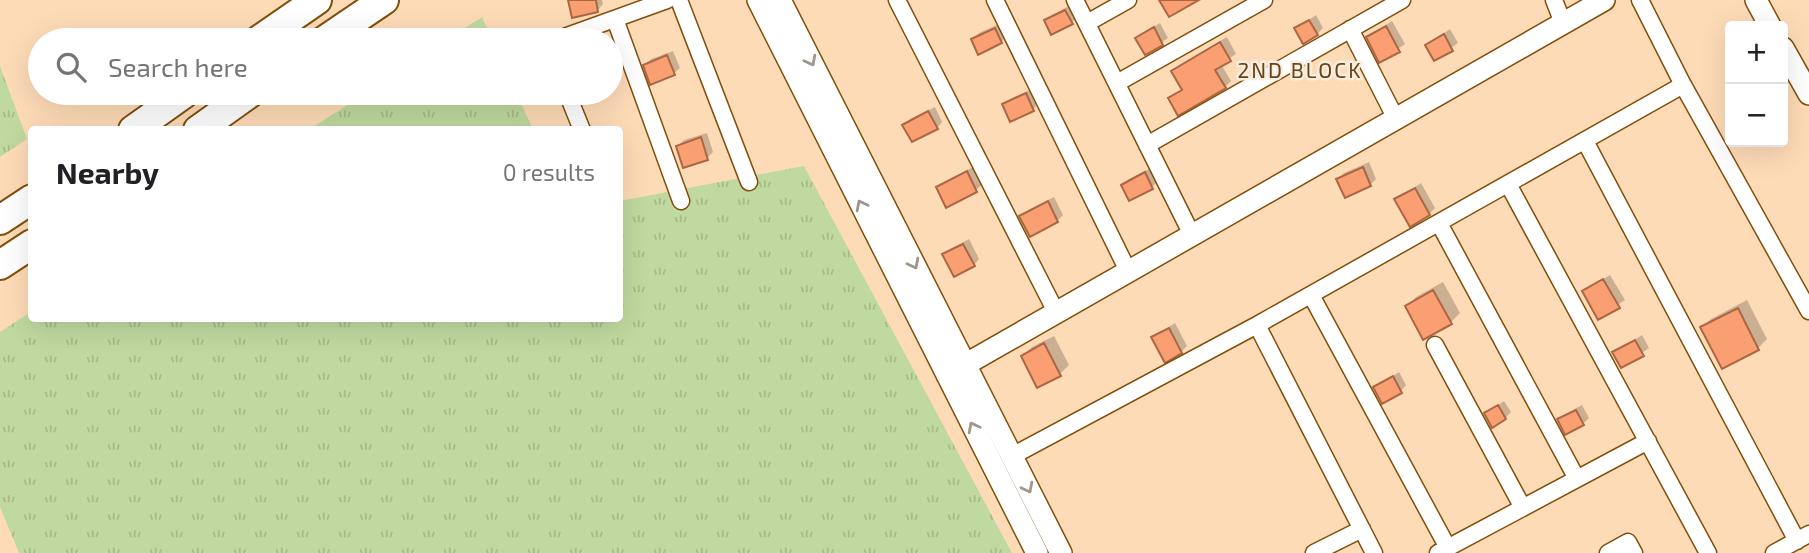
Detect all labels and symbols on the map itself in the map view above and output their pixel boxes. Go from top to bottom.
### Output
one-way arrow [802,54,816,66]
district label: 2ND BLOCK [1237,57,1363,82]
one-way arrow [856,200,870,212]
one-way arrow [905,257,919,269]
one-way arrow [967,421,981,434]
one-way arrow [1020,481,1033,493]

